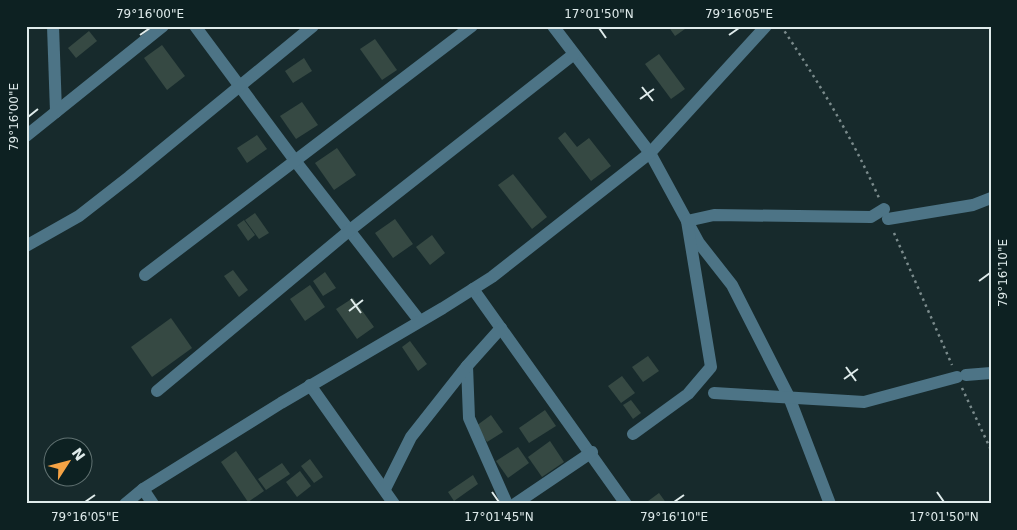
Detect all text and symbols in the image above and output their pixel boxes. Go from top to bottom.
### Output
text: 79°16'00"E [116,7,184,21]
text: 17°01'50"N [564,7,634,21]
text: 79°16'05"E [705,7,773,21]
text: 79°16'00"E [7,83,21,151]
text: 79°16'10"E [996,239,1010,307]
north arrow [42,438,92,488]
text: N [69,445,88,464]
text: 79°16'05"E [51,510,119,524]
text: 17°01'45"N [464,510,534,524]
text: 79°16'10"E [640,510,708,524]
text: 17°01'50"N [909,510,979,524]

